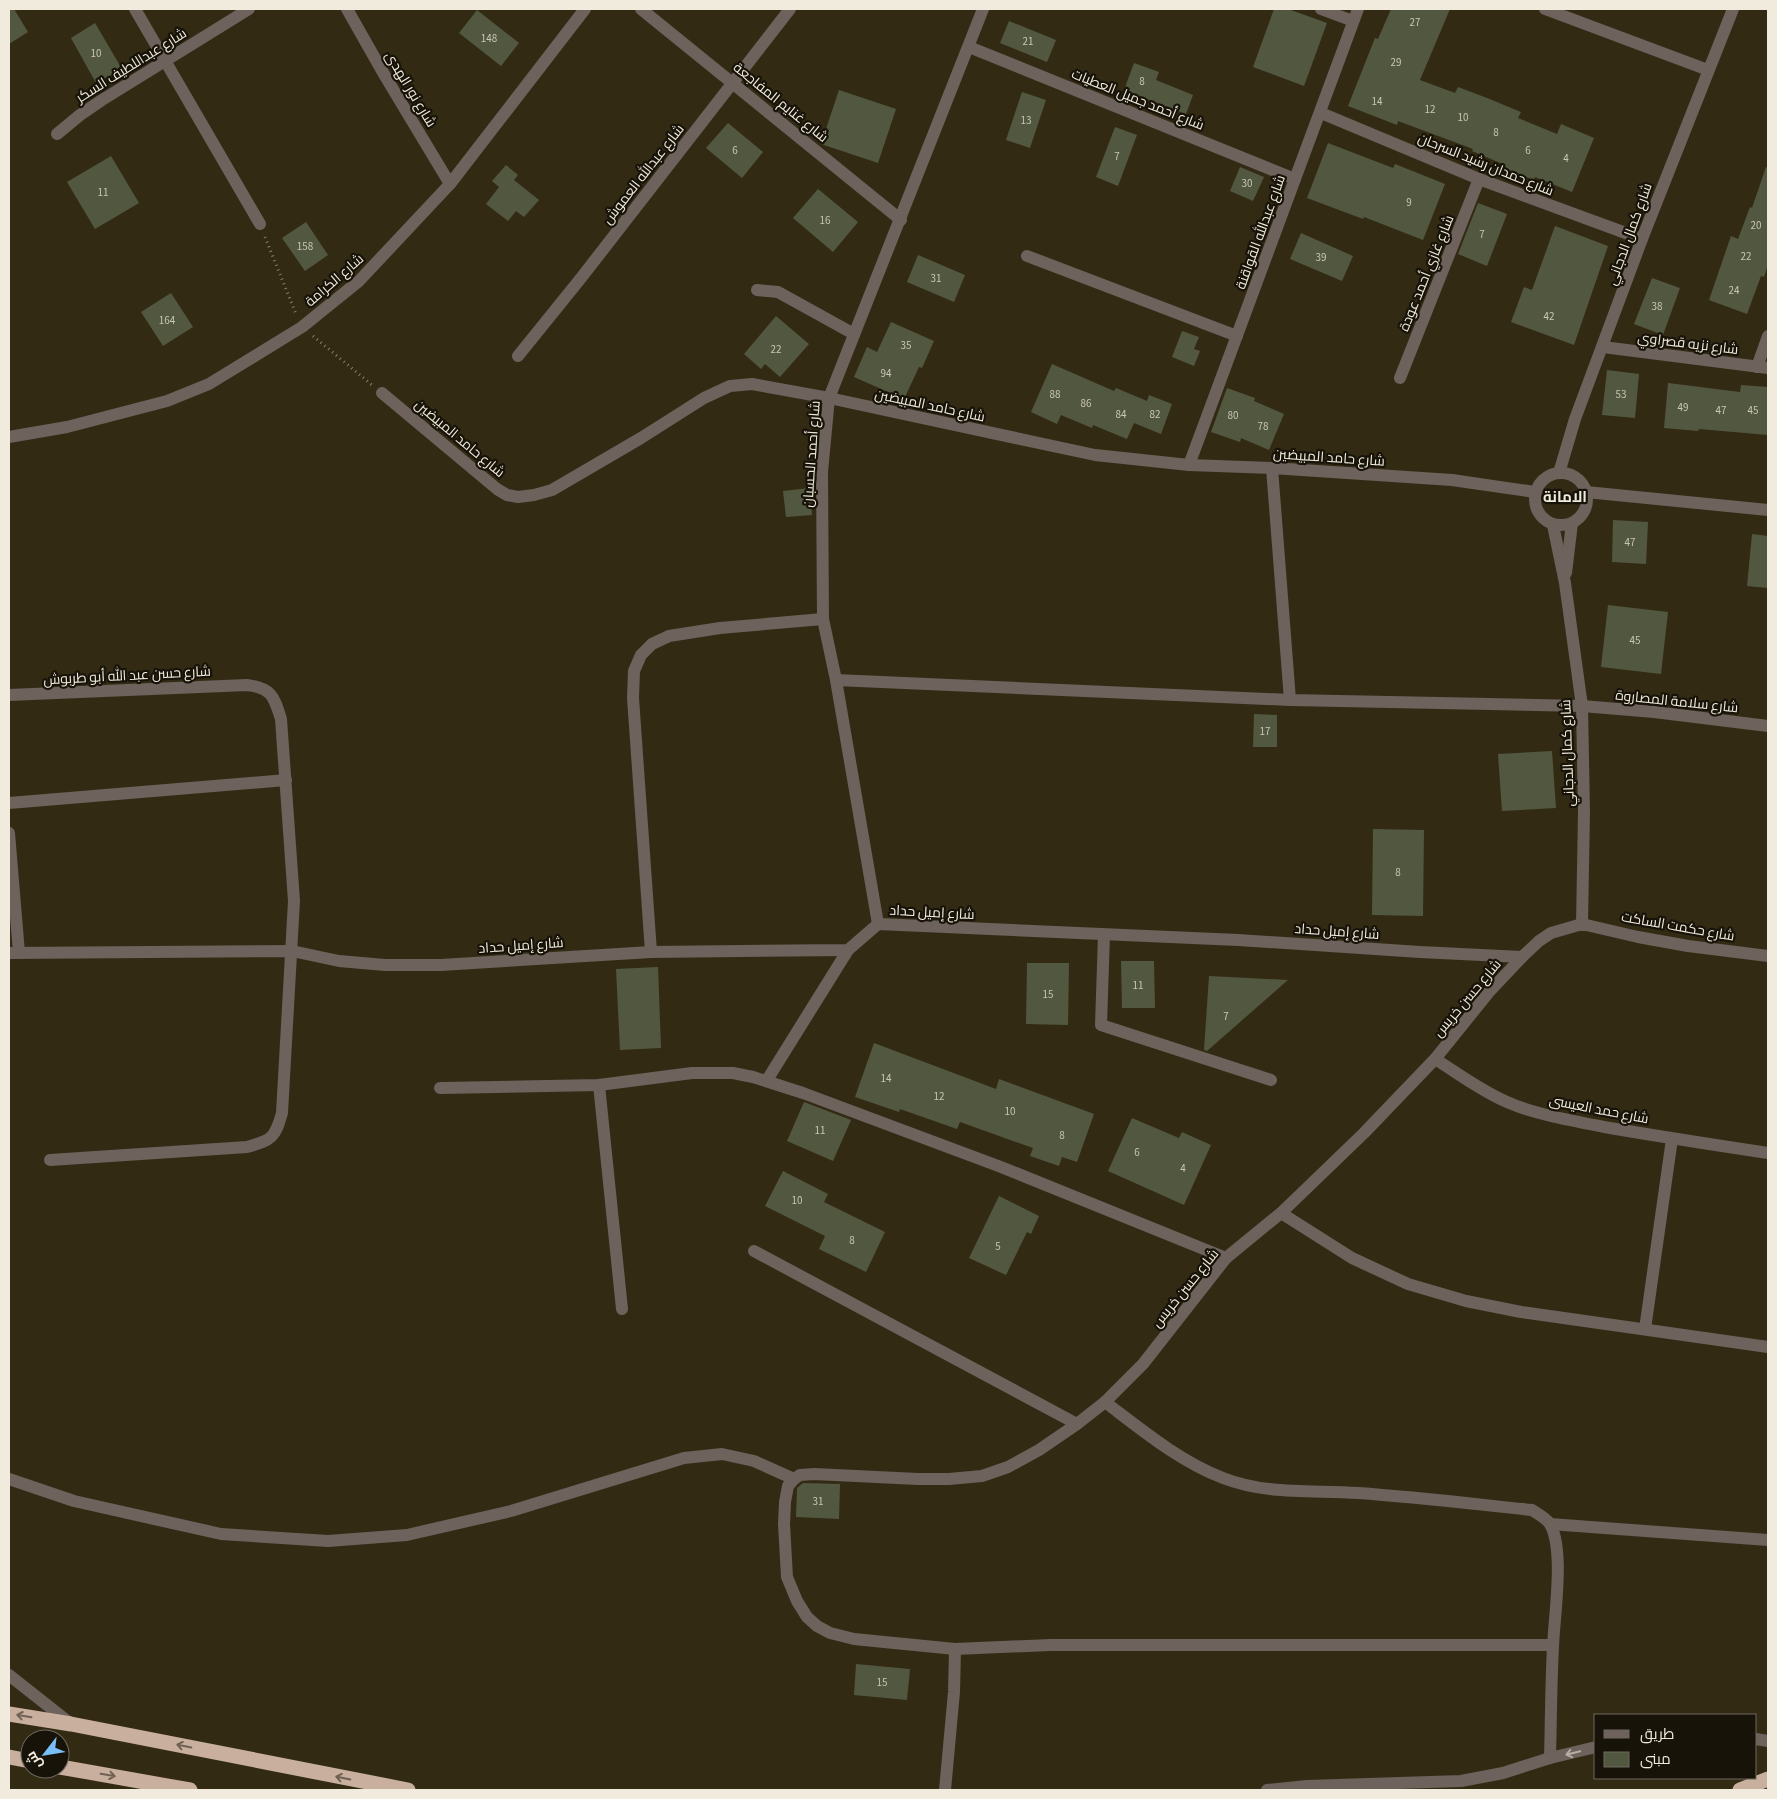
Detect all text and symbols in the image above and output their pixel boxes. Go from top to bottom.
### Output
house number: 27 [1410,15,1420,30]
street label: شارع عبداللطيف السكر [72,24,191,109]
house number: 148 [481,31,498,46]
house number: 21 [1023,34,1033,49]
house number: 10 [91,46,101,61]
street label: شارع نور الهدى [380,48,441,131]
house number: 29 [1391,55,1401,70]
street label: شارع غنايم المفاجعة [729,58,832,147]
street label: شارع أحمد جميل العطيات [1068,64,1207,136]
house number: 8 [1139,74,1145,89]
house number: 14 [1372,94,1383,109]
house number: 12 [1425,102,1435,117]
house number: 10 [1458,110,1468,125]
house number: 13 [1021,113,1031,128]
street label: شارع عبدالله العموش [598,120,689,229]
house number: 8 [1493,125,1499,140]
street label: شارع حمدان رشيد السرحان [1415,128,1557,201]
house number: 6 [732,143,738,158]
house number: 6 [1525,143,1531,158]
house number: 7 [1114,149,1120,164]
house number: 4 [1563,151,1569,166]
street label: شارع عبدالله القواقنة [1231,172,1291,292]
house number: 30 [1242,176,1252,191]
street label: شارع كمال الدجاني [1602,180,1659,289]
house number: 11 [98,185,108,200]
house number: 9 [1406,195,1412,210]
street label: شارع غازي أحمد عودة [1394,212,1460,335]
house number: 16 [820,213,831,228]
house number: 20 [1751,218,1761,233]
house number: 7 [1479,227,1485,242]
house number: 158 [297,239,314,254]
house number: 22 [1741,249,1751,264]
street label: شارع الكرامة [301,250,368,312]
house number: 39 [1316,250,1326,265]
house number: 31 [931,271,941,286]
house number: 24 [1729,283,1740,298]
house number: 38 [1652,299,1663,314]
house number: 42 [1544,309,1554,324]
house number: 164 [159,313,176,328]
street label: شارع نزيه قصراوي [1636,328,1740,361]
house number: 35 [901,338,911,353]
house number: 22 [771,342,781,357]
house number: 94 [881,366,892,381]
street label: شارع حامد المبيضين [873,385,987,427]
house number: 88 [1050,387,1061,402]
house number: 53 [1616,387,1626,402]
street label: شارع حامد المبيضين [410,395,509,483]
house number: 86 [1081,396,1092,411]
street label: شارع أحمد الحسبان [798,400,826,508]
house number: 49 [1678,400,1688,415]
house number: 47 [1716,403,1726,418]
house number: 45 [1748,403,1758,418]
house number: 84 [1116,407,1127,422]
house number: 82 [1150,407,1160,422]
house number: 80 [1228,408,1238,423]
house number: 78 [1258,419,1269,434]
street label: شارع حامد المبيضين [1272,444,1386,472]
district label: الامانة [1543,487,1587,508]
house number: 47 [1625,535,1635,550]
house number: 45 [1630,633,1640,648]
street label: شارع حسن عبد الله أبو طربوش [43,662,211,690]
street label: شارع سلامة المصاروة [1614,686,1739,718]
street label: شارع كمال الدجاني [1556,699,1581,807]
house number: 17 [1260,724,1270,739]
house number: 8 [1395,865,1401,880]
street label: شارع إميل حداد [889,901,975,925]
street label: شارع حكمت الساكت [1620,907,1736,947]
street label: شارع إميل حداد [1294,919,1380,945]
street label: شارع إميل حداد [478,933,564,959]
street label: شارع حسن خريس [1429,955,1506,1042]
house number: 11 [1133,978,1143,993]
house number: 15 [1043,987,1053,1002]
house number: 7 [1223,1009,1229,1024]
house number: 14 [881,1071,892,1086]
house number: 12 [934,1089,944,1104]
street label: شارع حمد العيسى [1547,1091,1650,1129]
house number: 10 [1005,1104,1015,1119]
house number: 11 [815,1123,825,1138]
house number: 8 [1059,1128,1065,1143]
house number: 6 [1134,1145,1140,1160]
house number: 4 [1180,1161,1186,1176]
house number: 10 [792,1193,802,1208]
house number: 8 [849,1233,855,1248]
house number: 5 [995,1239,1001,1254]
street label: شارع حسن خريس [1148,1245,1224,1332]
house number: 31 [813,1494,823,1509]
house number: 15 [877,1675,887,1690]
one-way arrow [17,1711,33,1721]
legend [1594,1714,1757,1779]
text: طريق [1640,1724,1674,1745]
north arrow [20,1729,70,1779]
one-way arrow [176,1741,192,1751]
text: ش [21,1747,48,1773]
one-way arrow [1565,1749,1581,1758]
text: مبنى [1640,1749,1671,1770]
one-way arrow [100,1771,116,1781]
one-way arrow [336,1773,352,1783]

